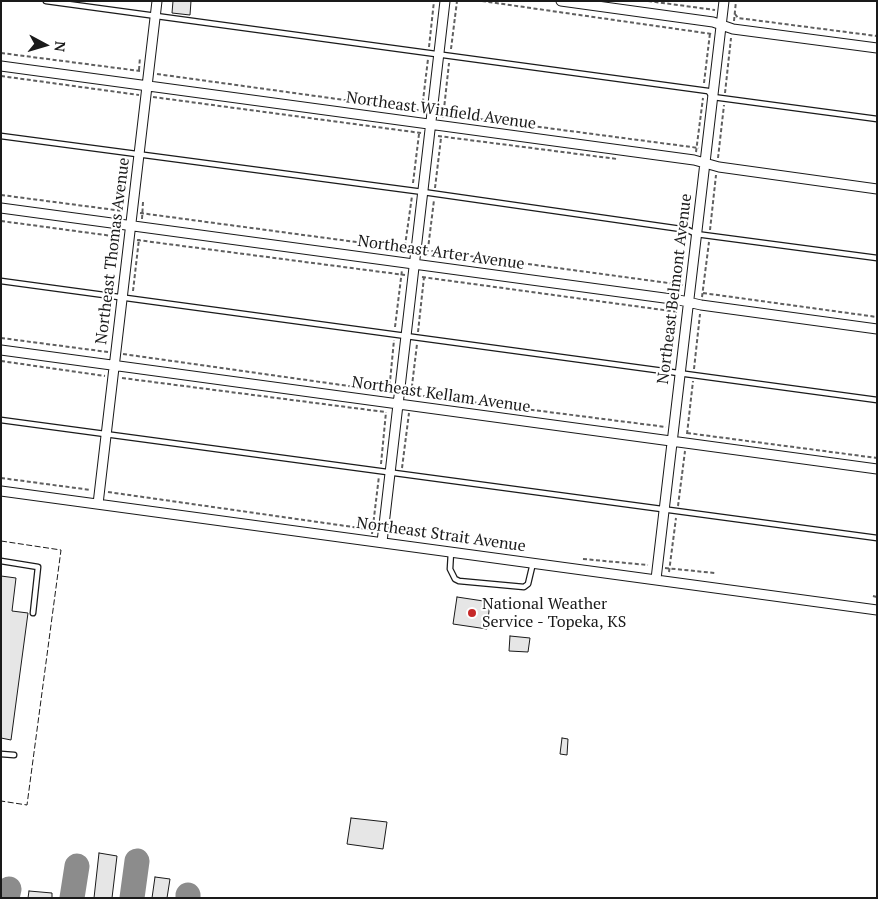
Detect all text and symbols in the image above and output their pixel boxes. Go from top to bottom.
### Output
north arrow [20,20,70,70]
text: N [50,40,70,53]
street label: Northeast Winfield Avenue [345,88,537,134]
street label: Northeast Thomas Avenue [92,156,134,346]
street label: Northeast Belmont Avenue [654,193,696,385]
street label: Northeast Arter Avenue [356,232,526,274]
street label: Northeast Kellam Avenue [350,373,532,417]
street label: Northeast Strait Avenue [355,514,527,556]
place label: National Weather Service - Topeka, KS [482,594,626,632]
marker: National Weather Service - Topeka, KS [466,607,478,619]

